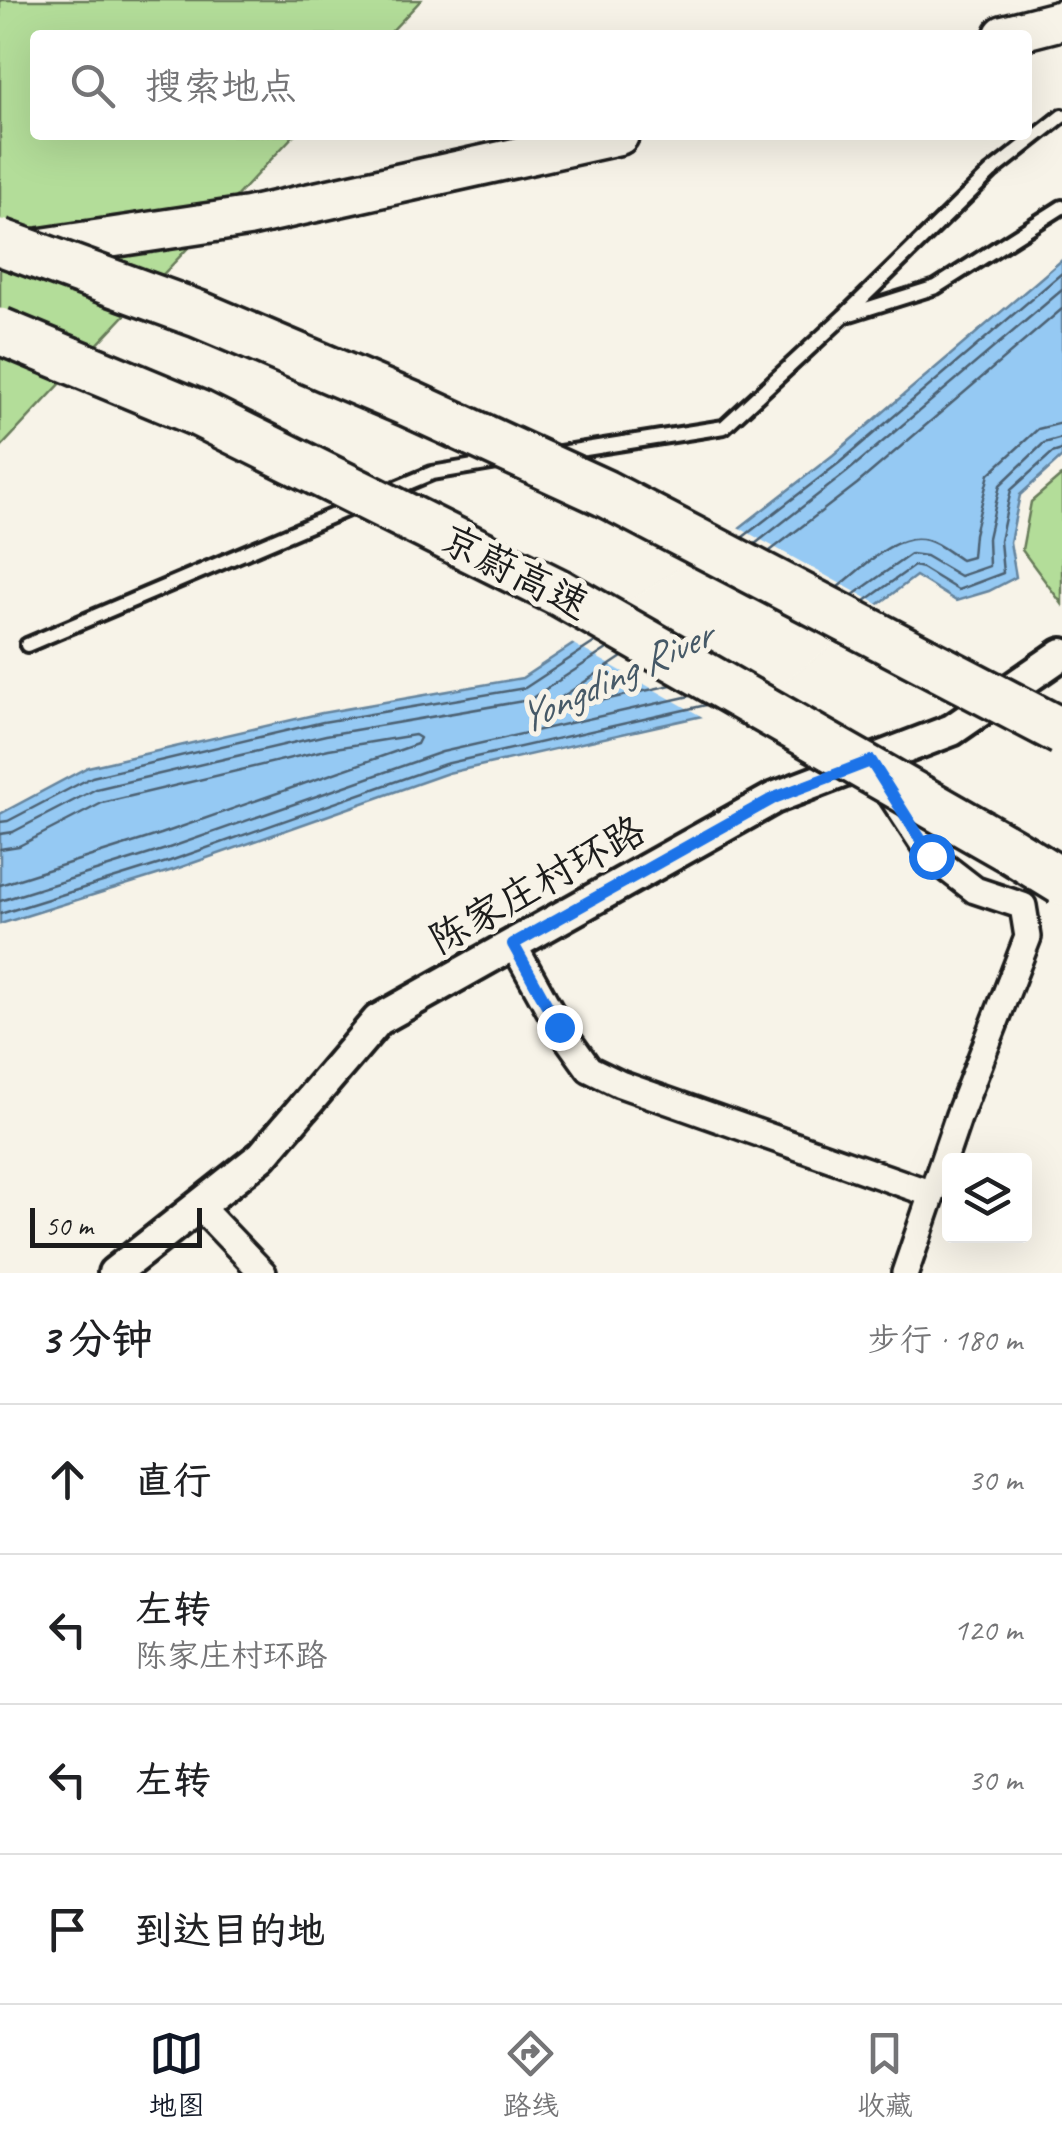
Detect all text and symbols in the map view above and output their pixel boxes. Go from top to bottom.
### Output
search box [30,30,1032,140]
icon: search [65,58,120,113]
text: 搜索地点 [145,63,297,110]
street label: 京蔚高速 [432,513,598,631]
water label: Yongding River [508,606,727,745]
street label: 陈家庄村环路 [420,805,654,965]
route start [909,834,955,880]
route end [537,1005,583,1051]
map controls [942,1153,1032,1243]
button: layers [942,1153,1032,1243]
scale bar [30,1203,202,1248]
text: 50 m [45,1208,93,1243]
text: 3 分钟 [40,1313,153,1366]
text: 步行 · 180 m [868,1319,1022,1360]
icon: ahead [40,1452,95,1507]
text: 直行 [135,1457,211,1504]
text: 30 m [968,1459,1022,1500]
text: 左转 [135,1586,211,1633]
icon: left [40,1602,95,1657]
text: 120 m [953,1609,1022,1650]
text: 陈家庄村环路 [135,1635,327,1676]
icon: left [40,1752,95,1807]
text: 左转 [135,1757,211,1804]
text: 30 m [968,1759,1022,1800]
icon: arrive [40,1902,95,1957]
text: 到达目的地 [135,1907,325,1954]
tab: 地图 [149,2026,205,2123]
tab: 路线 [503,2026,559,2123]
tab: 收藏 [857,2026,913,2123]

